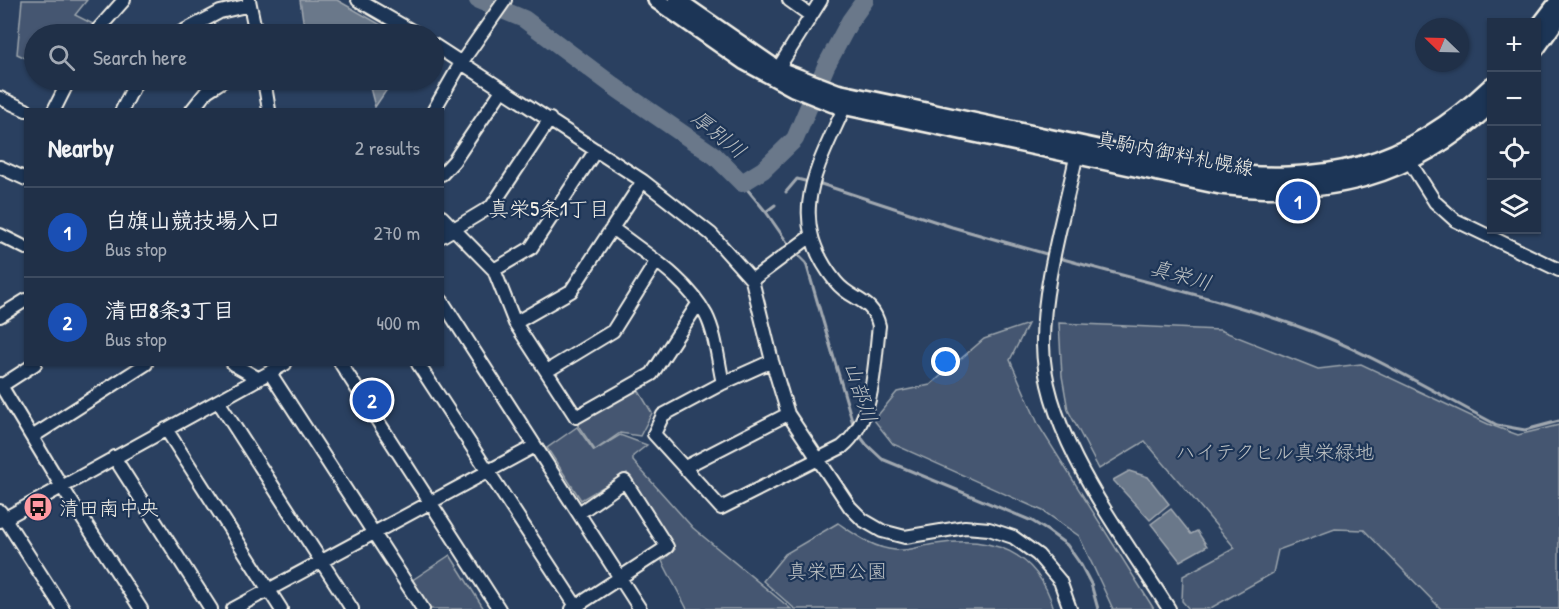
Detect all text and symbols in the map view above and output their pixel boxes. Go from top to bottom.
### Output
north arrow [1415,18,1469,72]
map controls [1487,18,1541,234]
button: + [1487,18,1541,72]
search box [24,24,444,90]
icon: search [45,41,78,74]
text: Search here [93,42,187,72]
button: − [1487,72,1541,126]
water label: 厚別川 [685,103,753,165]
street label: 真駒内御料札幌線 [1094,124,1256,182]
button: locate [1487,126,1541,180]
text: Nearby [48,130,114,165]
text: 2 results [355,134,420,161]
pin: 1 [1278,178,1318,224]
button: layers [1487,180,1541,234]
district label: 真栄5条1丁目 [488,194,610,223]
text: 白旗山競技場入口 [105,205,281,235]
text: 1 [64,219,71,246]
text: 270 m [374,219,420,246]
text: Bus stop [105,235,167,262]
water label: 真栄川 [1147,252,1215,298]
text: 清田8条3丁目 [105,295,234,325]
text: 2 [63,309,72,336]
text: 400 m [376,309,420,336]
text: Bus stop [105,325,167,352]
your location [931,347,960,376]
water label: 山部川 [837,358,885,426]
pin: 2 [352,378,392,422]
park label: ハイテクヒル真栄緑地 [1176,438,1374,465]
bus stop icon: 清田南中央 [22,491,54,523]
place label: 清田南中央 [59,494,159,521]
park label: 真栄西公園 [787,557,887,584]

